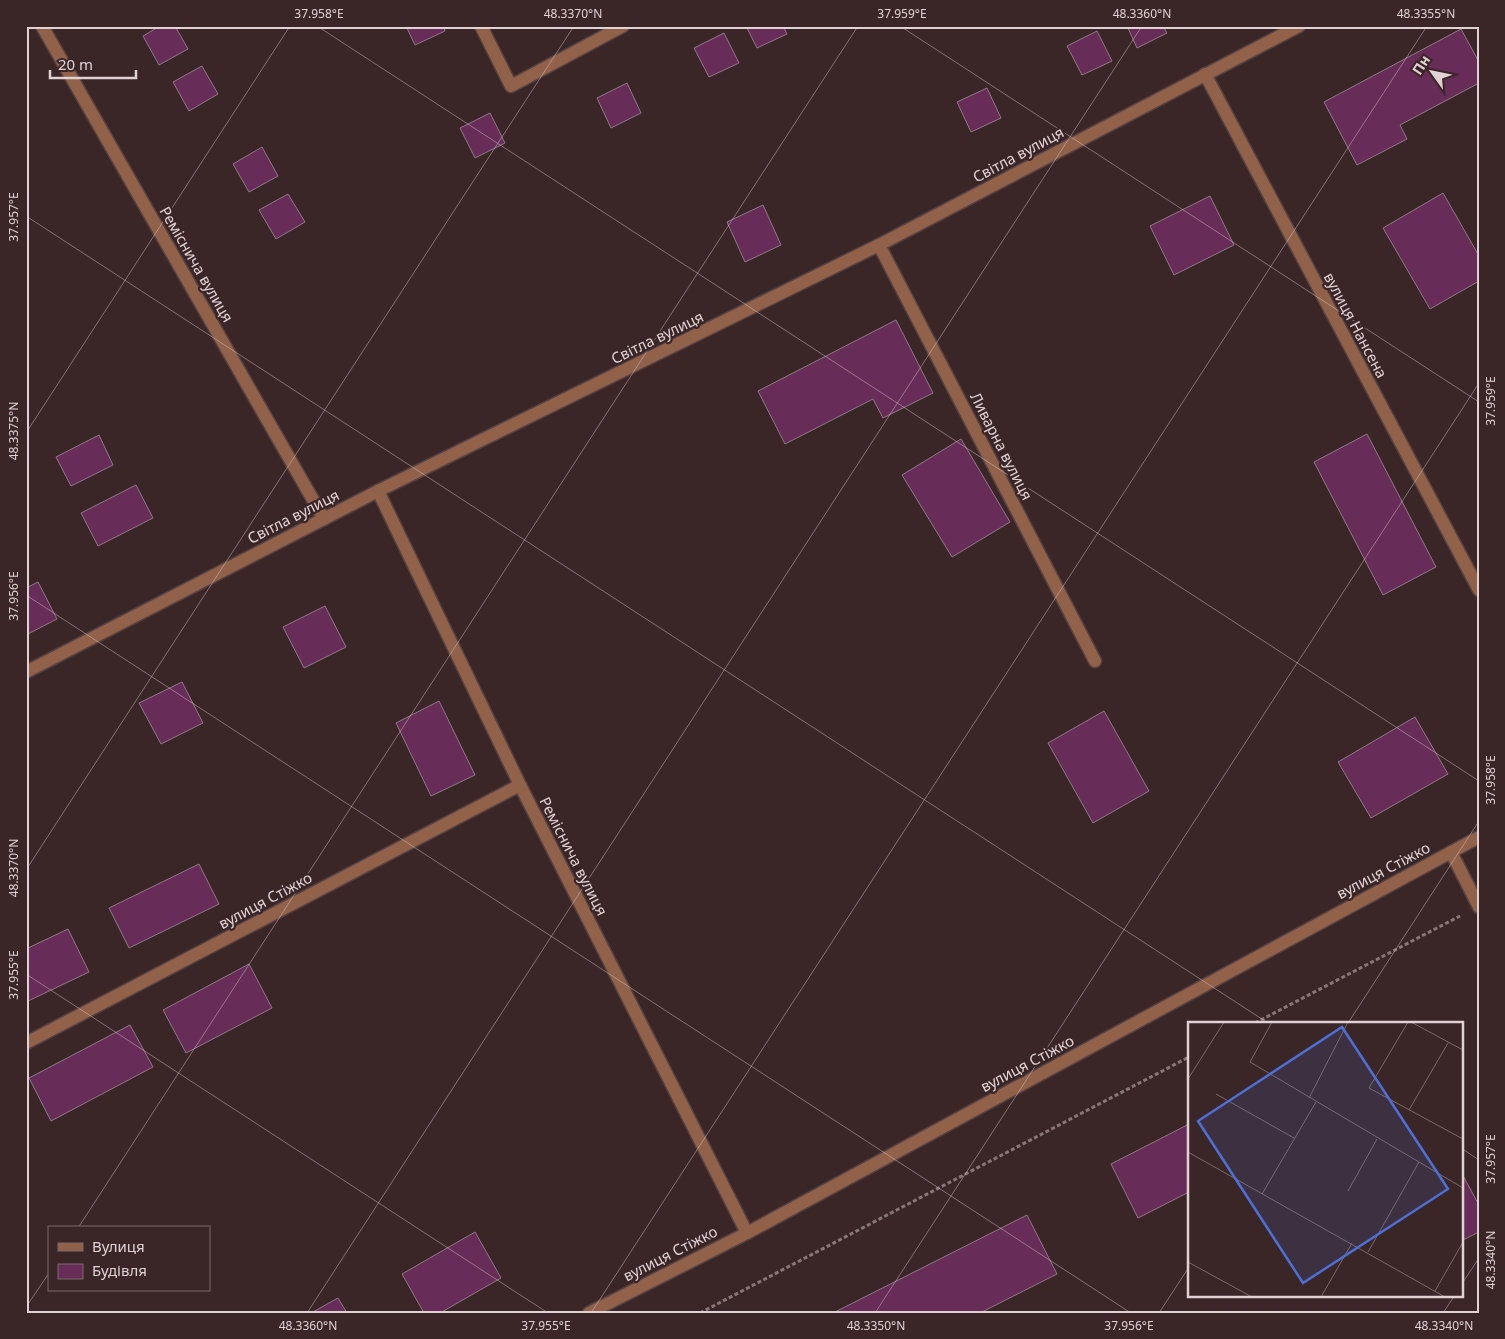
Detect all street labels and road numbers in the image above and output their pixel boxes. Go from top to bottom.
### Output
street label: Світла вулиця [969,122,1067,186]
street label: Реміснича вулиця [156,202,238,326]
street label: вулиця Нансена [1320,269,1392,381]
street label: Світла вулиця [607,306,707,368]
street label: Ливарна вулиця [966,389,1038,503]
street label: Світла вулиця [244,484,342,548]
street label: Реміснича вулиця [535,793,613,919]
street label: вулиця Стіжко [1333,837,1433,903]
street label: вулиця Стіжко [215,867,315,933]
street label: вулиця Стіжко [977,1030,1077,1096]
street label: вулиця Стіжко [619,1221,721,1285]

